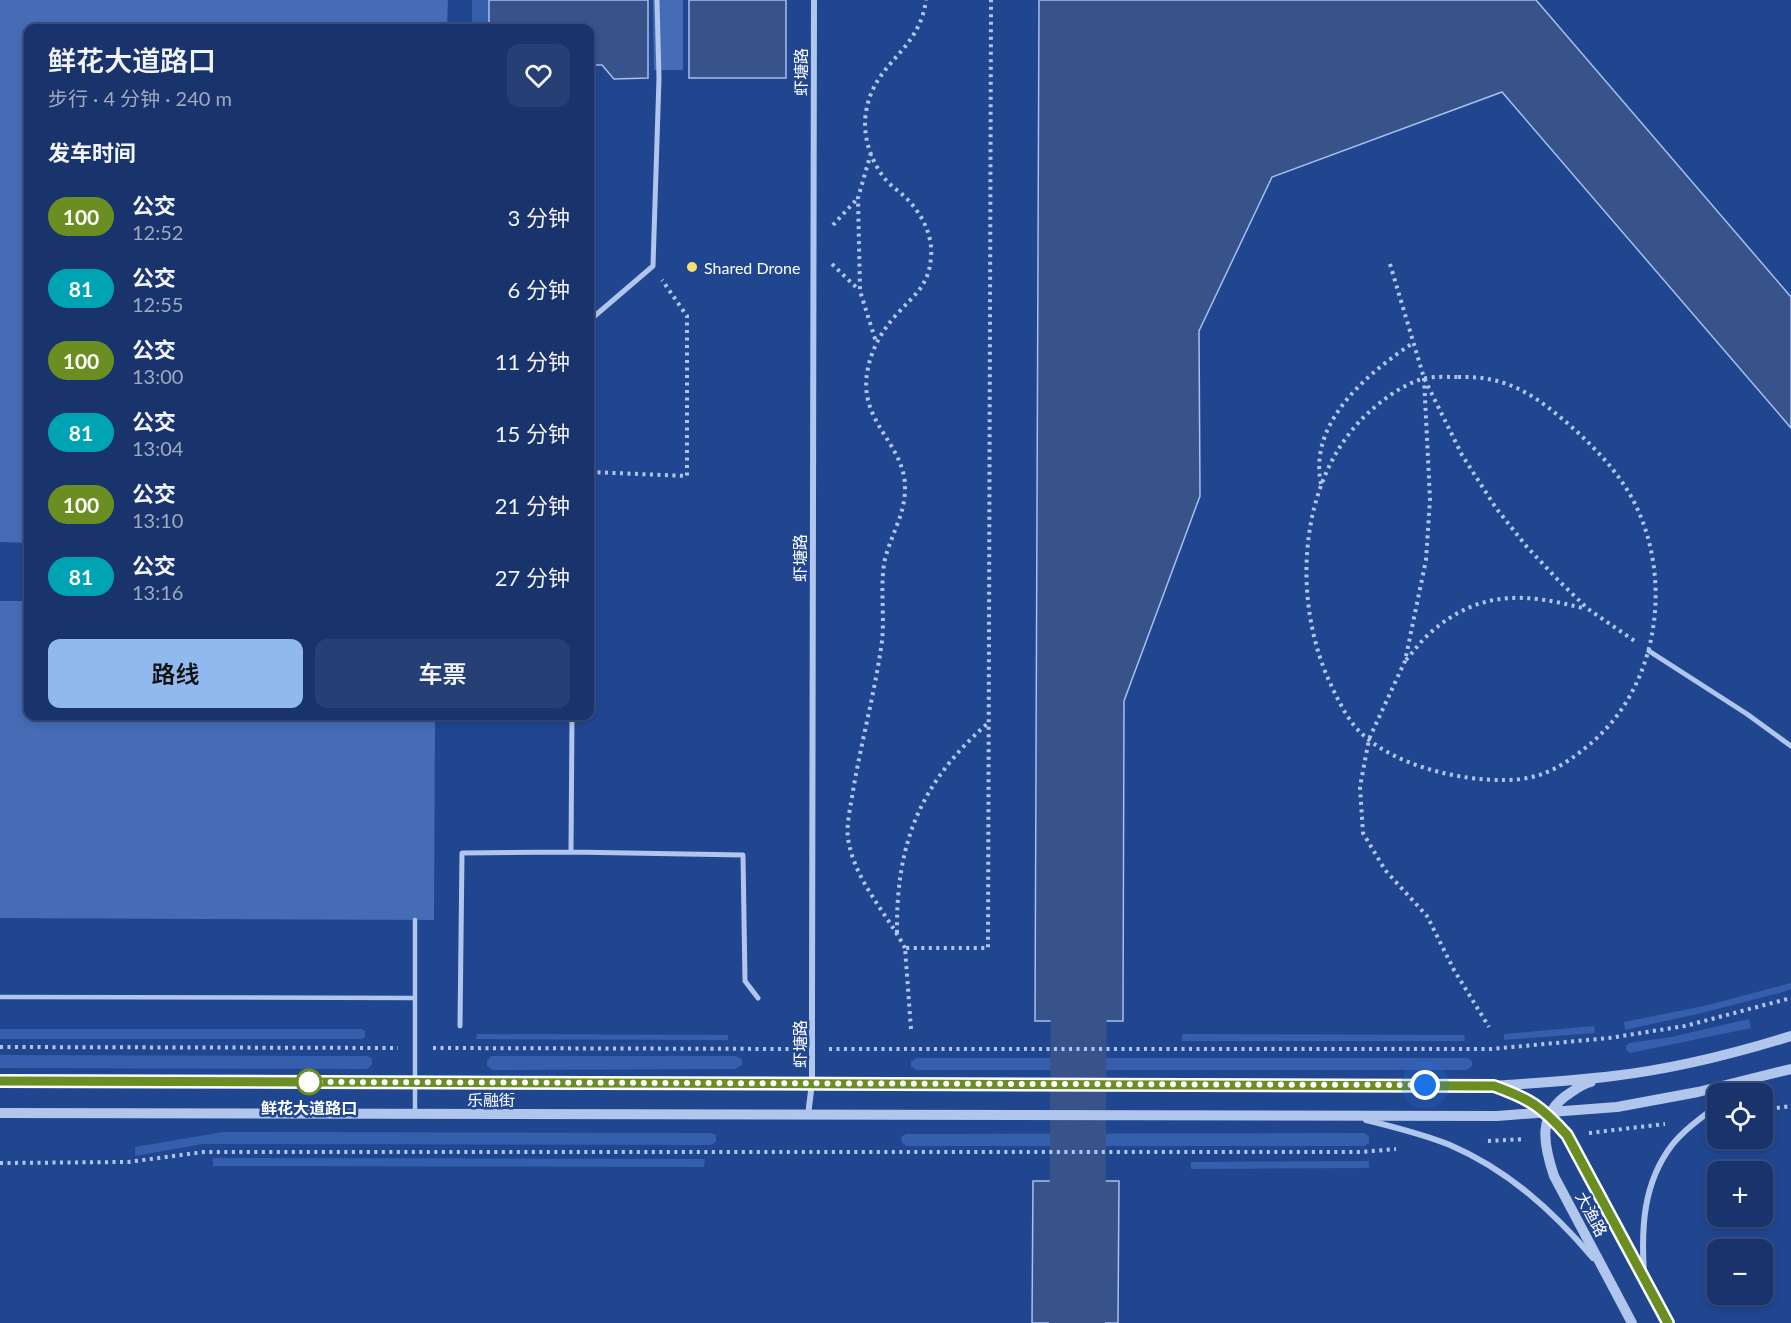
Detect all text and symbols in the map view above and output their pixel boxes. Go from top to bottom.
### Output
text: 鲜花大道路口 [48,43,216,77]
button: heart [507,44,570,107]
street label: 虾塘路 [791,48,810,96]
text: 步行 · 4 分钟 · 240 m [48,86,232,110]
text: 发车时间 [48,139,136,166]
text: 公交 [132,192,176,219]
text: 100 [63,204,99,229]
text: 3 分钟 [508,204,570,231]
text: 12:52 [132,220,183,244]
place label: Shared Drone [704,258,800,277]
marker: Shared Drone [685,260,699,274]
text: 公交 [132,264,176,291]
text: 81 [69,276,93,301]
text: 6 分钟 [508,276,570,303]
text: 12:55 [132,292,183,316]
text: 公交 [132,336,176,363]
text: 100 [63,348,99,373]
text: 11 分钟 [495,348,570,375]
text: 13:00 [132,364,183,388]
text: 公交 [132,408,176,435]
text: 81 [69,420,93,445]
text: 15 分钟 [495,420,570,447]
text: 13:04 [132,436,183,460]
text: 公交 [132,480,176,507]
text: 100 [63,492,99,517]
text: 21 分钟 [495,492,570,519]
text: 13:10 [132,508,183,532]
street label: 虾塘路 [790,534,809,582]
text: 公交 [132,552,176,579]
text: 81 [69,564,93,589]
text: 27 分钟 [495,564,570,591]
text: 13:16 [132,580,183,604]
button: 路线 [48,639,303,708]
button: 车票 [315,639,570,708]
street label: 虾塘路 [790,1020,809,1068]
marker: 鲜花大道路口 [296,1069,322,1095]
your location [1410,1070,1440,1100]
map controls [1707,1083,1773,1305]
button: locate [1707,1083,1773,1149]
street label: 乐融街 [467,1090,515,1109]
place label: 鲜花大道路口 [261,1098,357,1117]
button: + [1707,1161,1773,1227]
street label: 大渔路 [1572,1188,1612,1240]
button: − [1707,1239,1773,1305]

